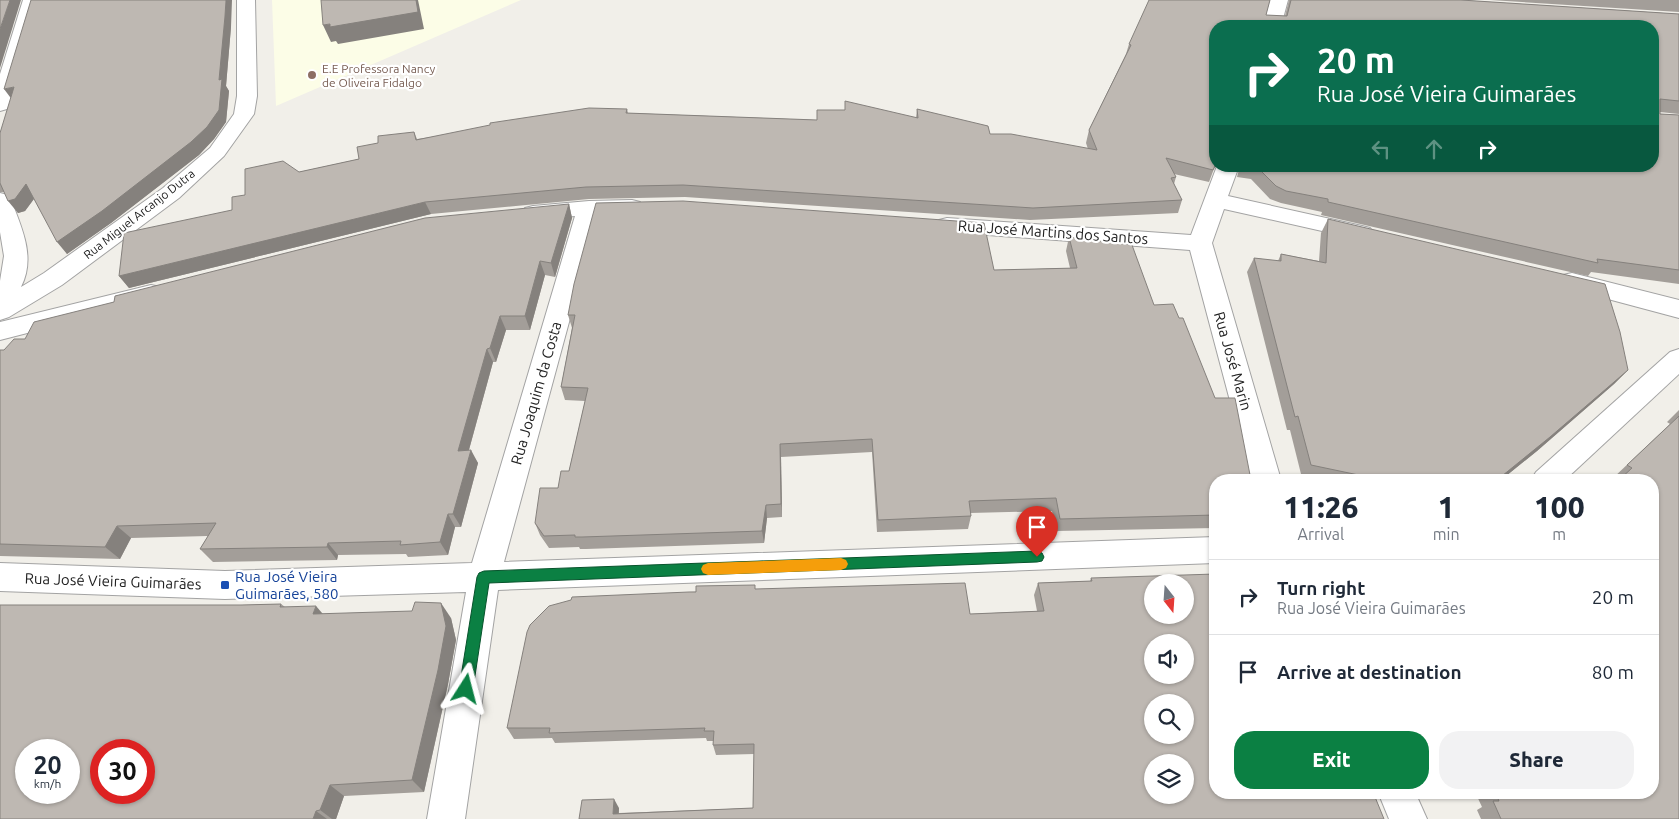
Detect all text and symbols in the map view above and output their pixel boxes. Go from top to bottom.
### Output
icon: right [1234,40,1299,105]
text: 20 m [1317,40,1395,80]
place label: E.E Professora Nancy de Oliveira Fidalgo [322,62,435,89]
marker: E.E Professora Nancy de Oliveira Fidalgo [306,69,318,81]
text: Rua José Vieira Guimarães [1317,81,1576,106]
icon: left [1367,135,1395,163]
icon: ahead [1420,135,1448,163]
icon: right [1473,135,1501,163]
street label: Rua Miguel Arcanjo Dutra [81,167,197,261]
street label: Rua José Martins dos Santos [957,217,1149,247]
street label: Rua José Marin [1211,310,1255,412]
street label: Rua Joaquim da Costa [507,319,565,467]
text: 11:26 [1283,490,1358,524]
text: 1 [1438,490,1455,524]
text: 100 [1534,490,1585,524]
pin [1016,506,1058,557]
icon: arrive [1023,513,1051,541]
text: Arrival [1298,525,1344,543]
text: min [1433,525,1460,543]
text: m [1552,525,1566,543]
place label: Rua José Vieira Guimarães, 580 [235,568,339,602]
street label: Rua José Vieira Guimarães [24,569,202,593]
north arrow [1144,574,1194,624]
map controls [1144,574,1194,804]
text: Turn right [1277,577,1365,599]
marker: Rua José Vieira Guimarães, 580 [219,579,231,591]
icon: right [1234,583,1262,611]
text: 20 m [1592,586,1634,608]
text: Rua José Vieira Guimarães [1277,599,1466,617]
button: sound [1144,634,1194,684]
icon: arrive [1234,658,1262,686]
text: Arrive at destination [1277,661,1462,683]
text: 80 m [1592,661,1634,683]
position arrow [439,662,491,714]
button: search [1144,694,1194,744]
button: Exit [1234,731,1429,789]
button: Share [1439,731,1634,789]
speed limit sign: 30 [90,739,155,804]
text: 20 [33,751,62,779]
button: layers [1144,754,1194,804]
text: km/h [34,777,61,790]

